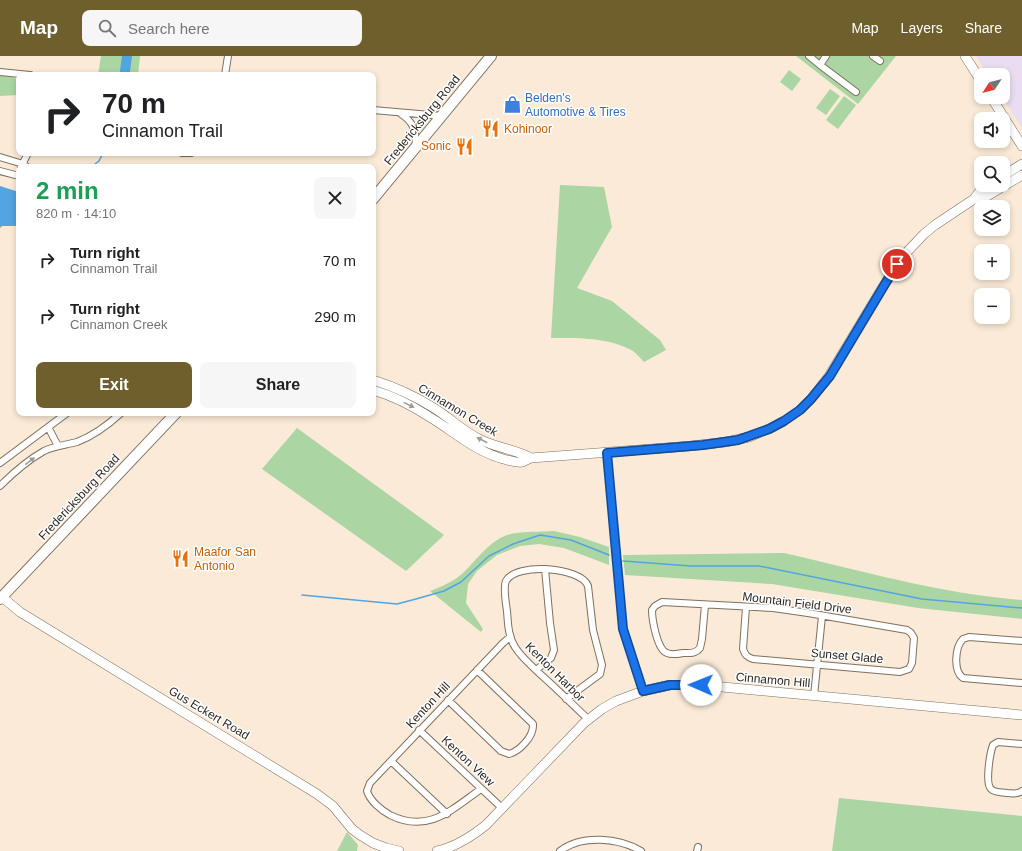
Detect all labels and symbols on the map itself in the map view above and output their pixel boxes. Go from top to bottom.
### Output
north arrow [974,68,1010,104]
street label: Fredericksburg Road [381,72,463,168]
place label: Belden's Automotive & Tires [525,91,626,119]
shop icon: Belden's Automotive & Tires [502,95,522,115]
restaurant icon: Kohinoor [481,119,501,139]
place label: Kohinoor [504,122,552,136]
restaurant icon: Sonic [454,136,474,156]
place label: Sonic [421,139,451,153]
pin [880,247,914,281]
street label: Cinnamon Creek [416,381,501,440]
one-way arrow [403,402,415,408]
one-way arrow [476,437,487,443]
street label: Fredericksburg Road [36,451,122,543]
one-way arrow [25,457,35,465]
place label: Maafor San Antonio [194,545,256,573]
restaurant icon: Maafor San Antonio [171,549,191,569]
street label: Mountain Field Drive [742,589,853,617]
street label: Kenton Harbor [522,639,588,705]
street label: Sunset Glade [810,646,884,666]
position arrow [680,664,722,706]
street label: Cinnamon Hill [735,670,811,690]
street label: Kenton Hill [403,679,453,731]
street label: Gus Eckert Road [166,683,252,743]
street label: Kenton View [439,733,498,789]

